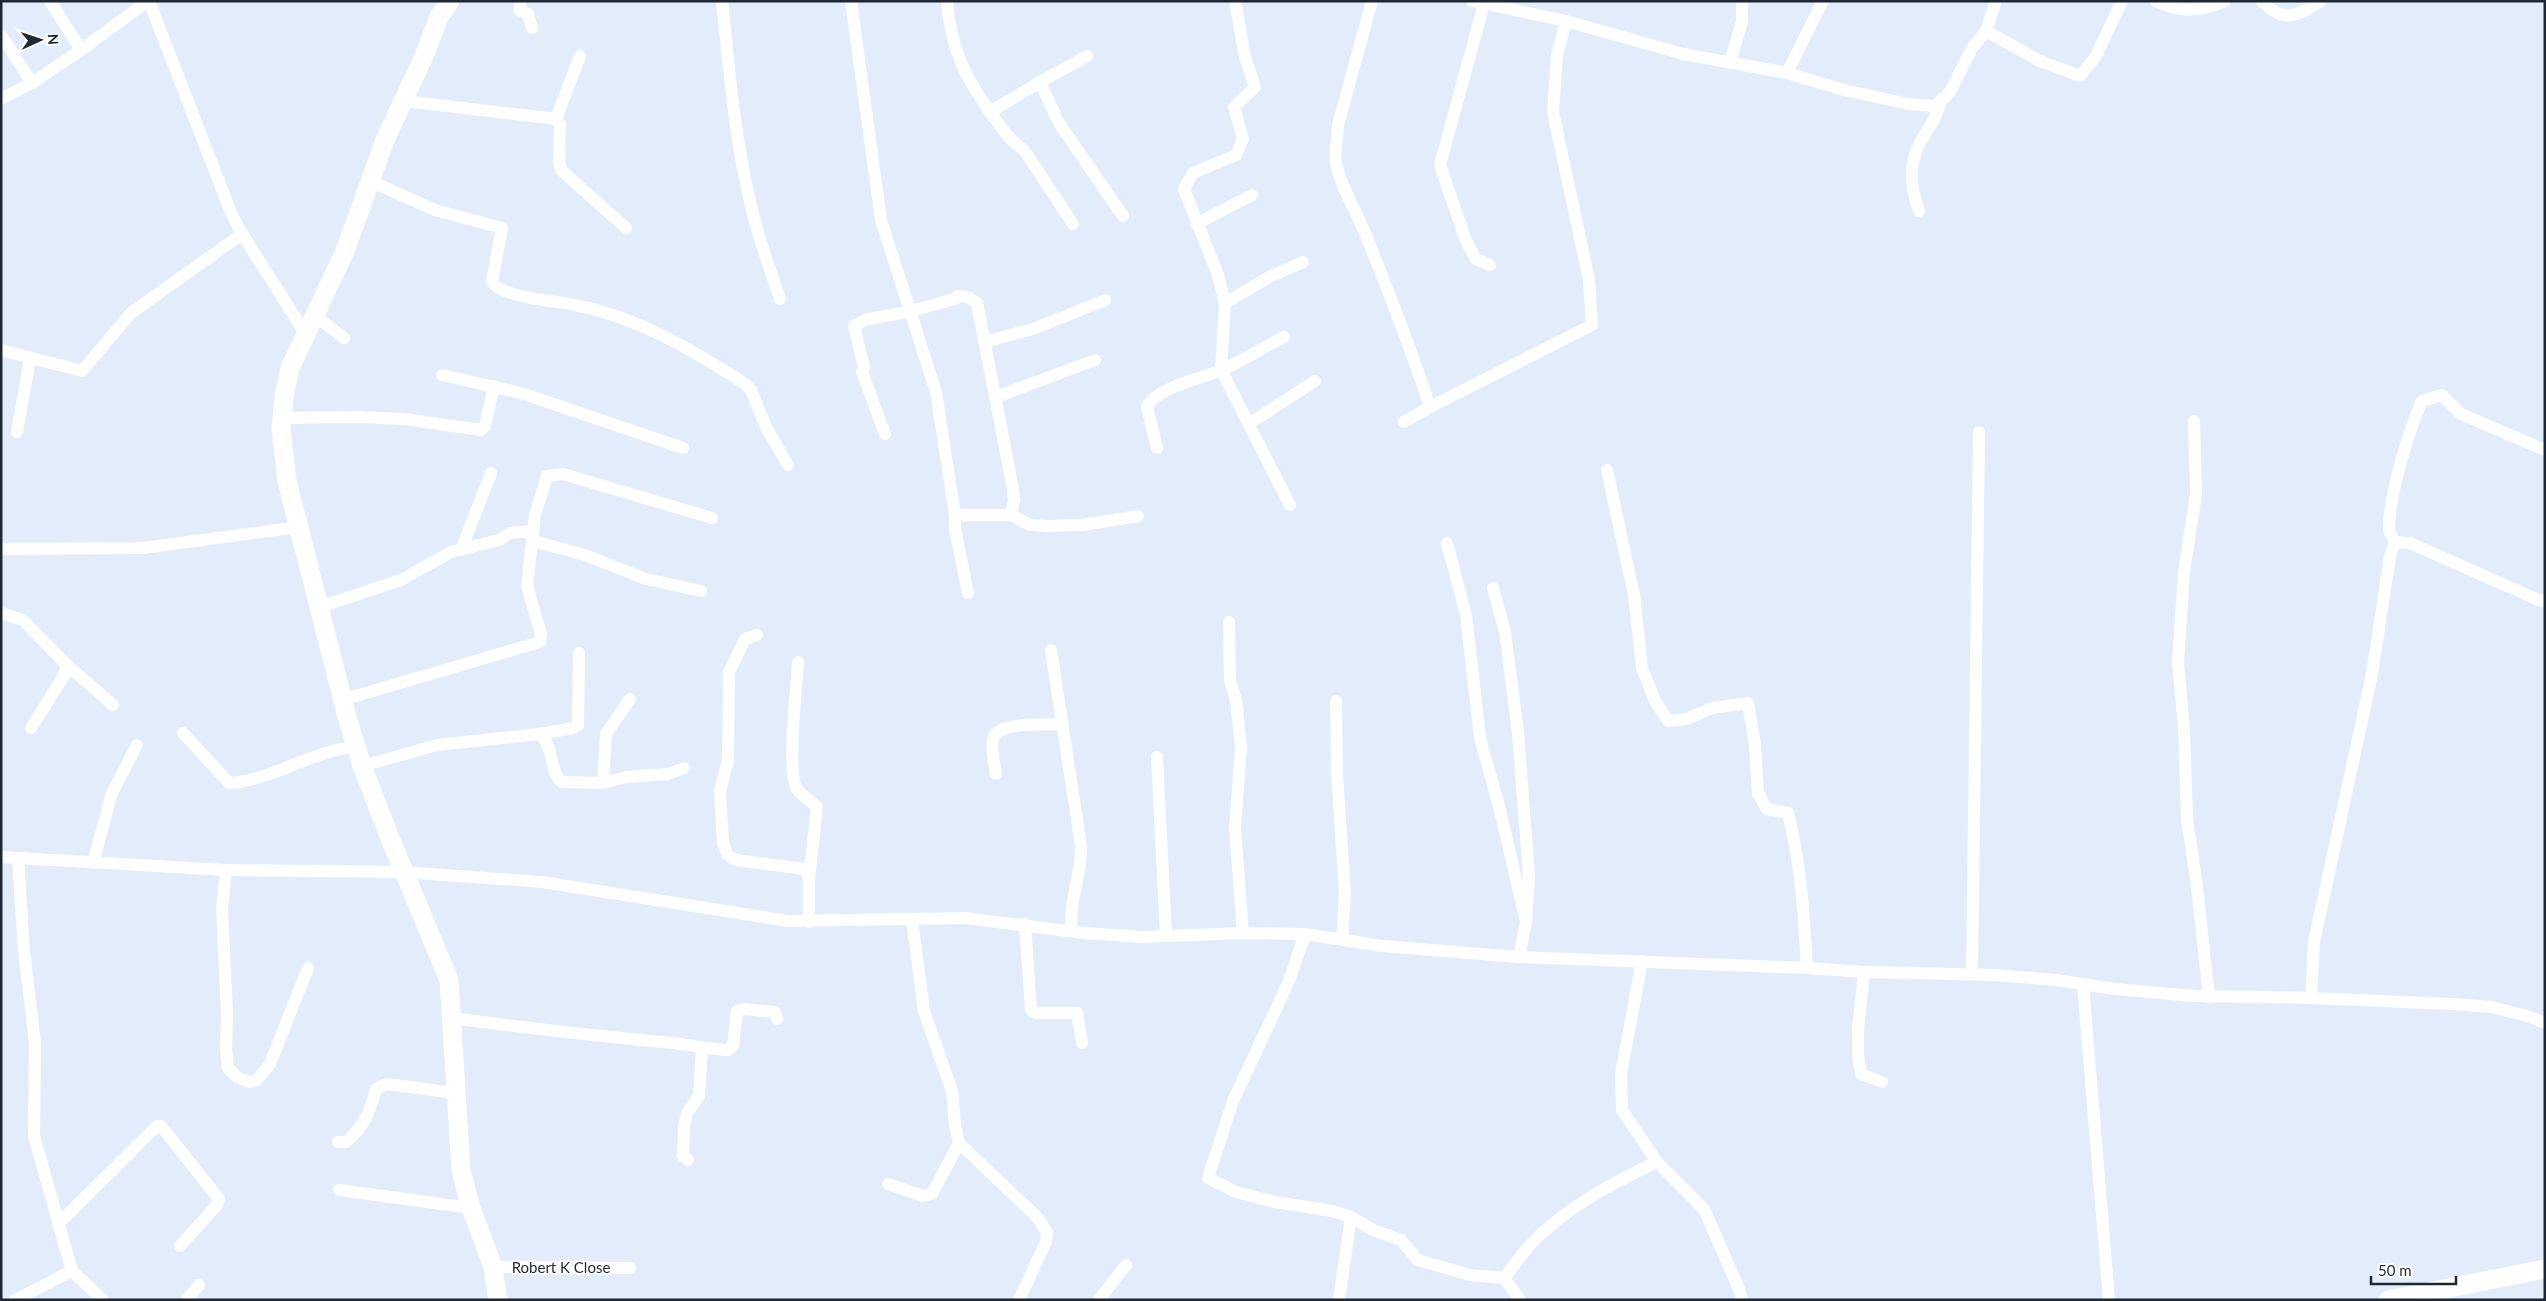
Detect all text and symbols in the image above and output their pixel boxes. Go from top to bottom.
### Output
north arrow [15,15,65,65]
text: N [45,33,62,45]
scale bar [2371,1254,2456,1286]
street label: Robert K Close [512,1258,610,1276]
text: 50 m [2378,1261,2412,1279]

